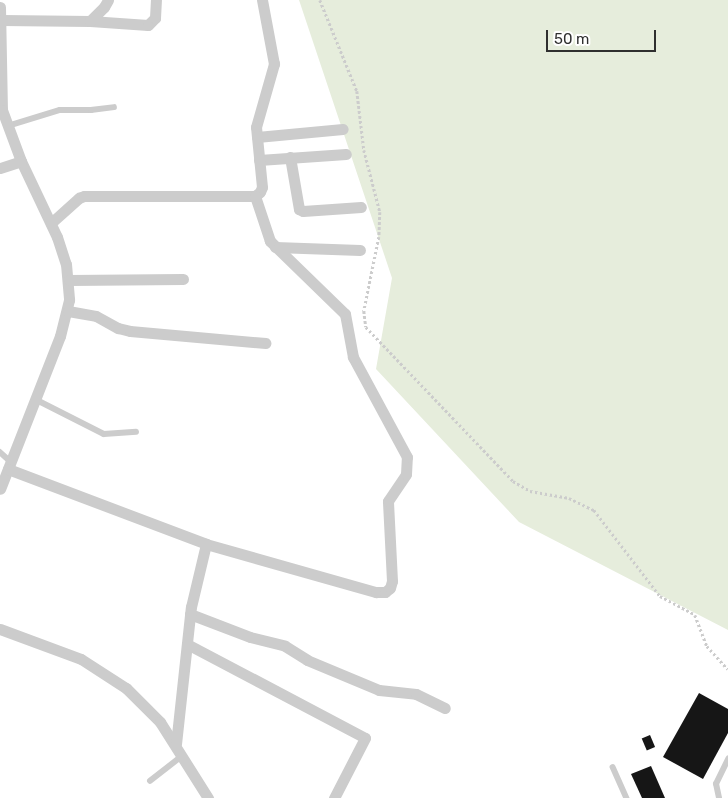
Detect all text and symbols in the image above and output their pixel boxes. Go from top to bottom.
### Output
scale bar [548,20,658,52]
text: 50 m [554,30,589,48]

